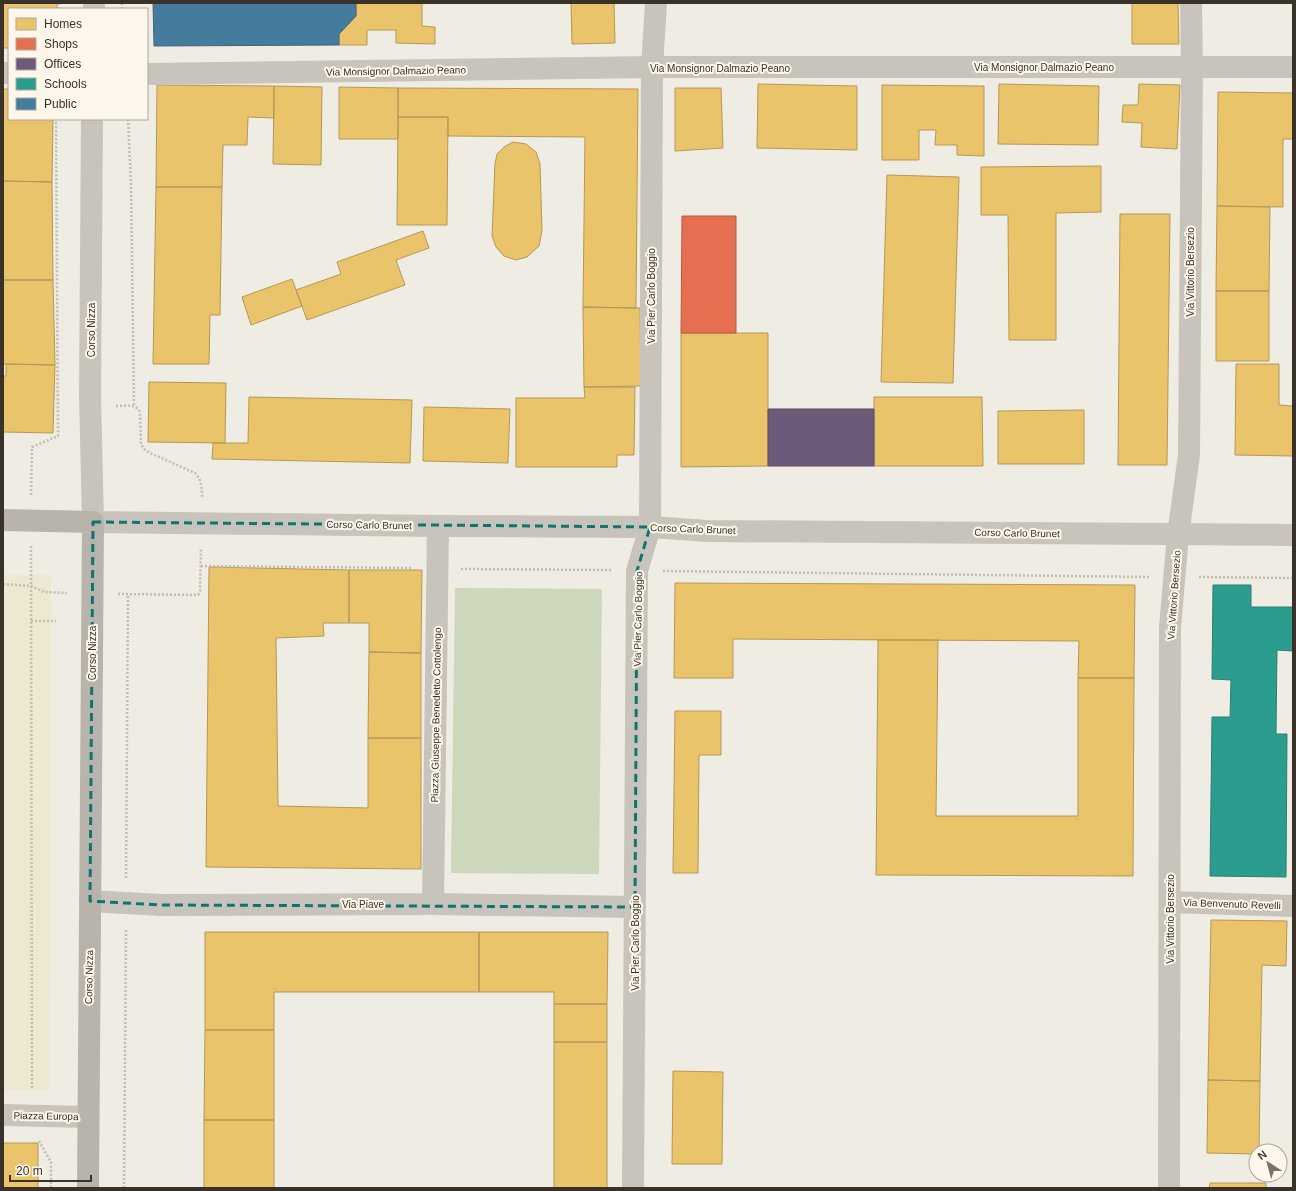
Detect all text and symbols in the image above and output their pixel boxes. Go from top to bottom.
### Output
legend [8,8,148,120]
text: Homes [44,17,82,31]
text: Shops [44,37,78,51]
text: Offices [44,57,81,71]
street label: Via Monsignor Dalmazio Peano [974,62,1114,73]
street label: Via Monsignor Dalmazio Peano [650,63,790,74]
street label: Via Monsignor Dalmazio Peano [326,64,466,78]
text: Schools [44,77,87,91]
text: Public [44,97,77,111]
street label: Via Vittorio Bersezio [1185,227,1196,317]
street label: Via Pier Carlo Boggio [646,248,657,344]
street label: Corso Nizza [86,302,97,357]
street label: Corso Carlo Brunet [326,519,412,531]
street label: Corso Carlo Brunet [650,522,736,536]
street label: Corso Carlo Brunet [974,527,1060,539]
street label: Via Vittorio Bersezio [1165,549,1183,640]
street label: Via Pier Carlo Boggio [632,571,644,667]
street label: Corso Nizza [87,625,98,680]
street label: Piazza Giuseppe Benedetto Cottolengo [429,627,443,803]
street label: Via Vittorio Bersezio [1165,874,1176,964]
street label: Via Pier Carlo Boggio [630,895,641,991]
street label: Via Benvenuto Revelli [1183,897,1281,911]
street label: Via Piave [342,899,384,910]
street label: Corso Nizza [83,949,95,1004]
street label: Piazza Europa [13,1110,79,1122]
north arrow [1248,1143,1288,1183]
text: N [1255,1148,1269,1162]
scale bar [10,1157,91,1183]
text: 20 m [16,1164,43,1178]

